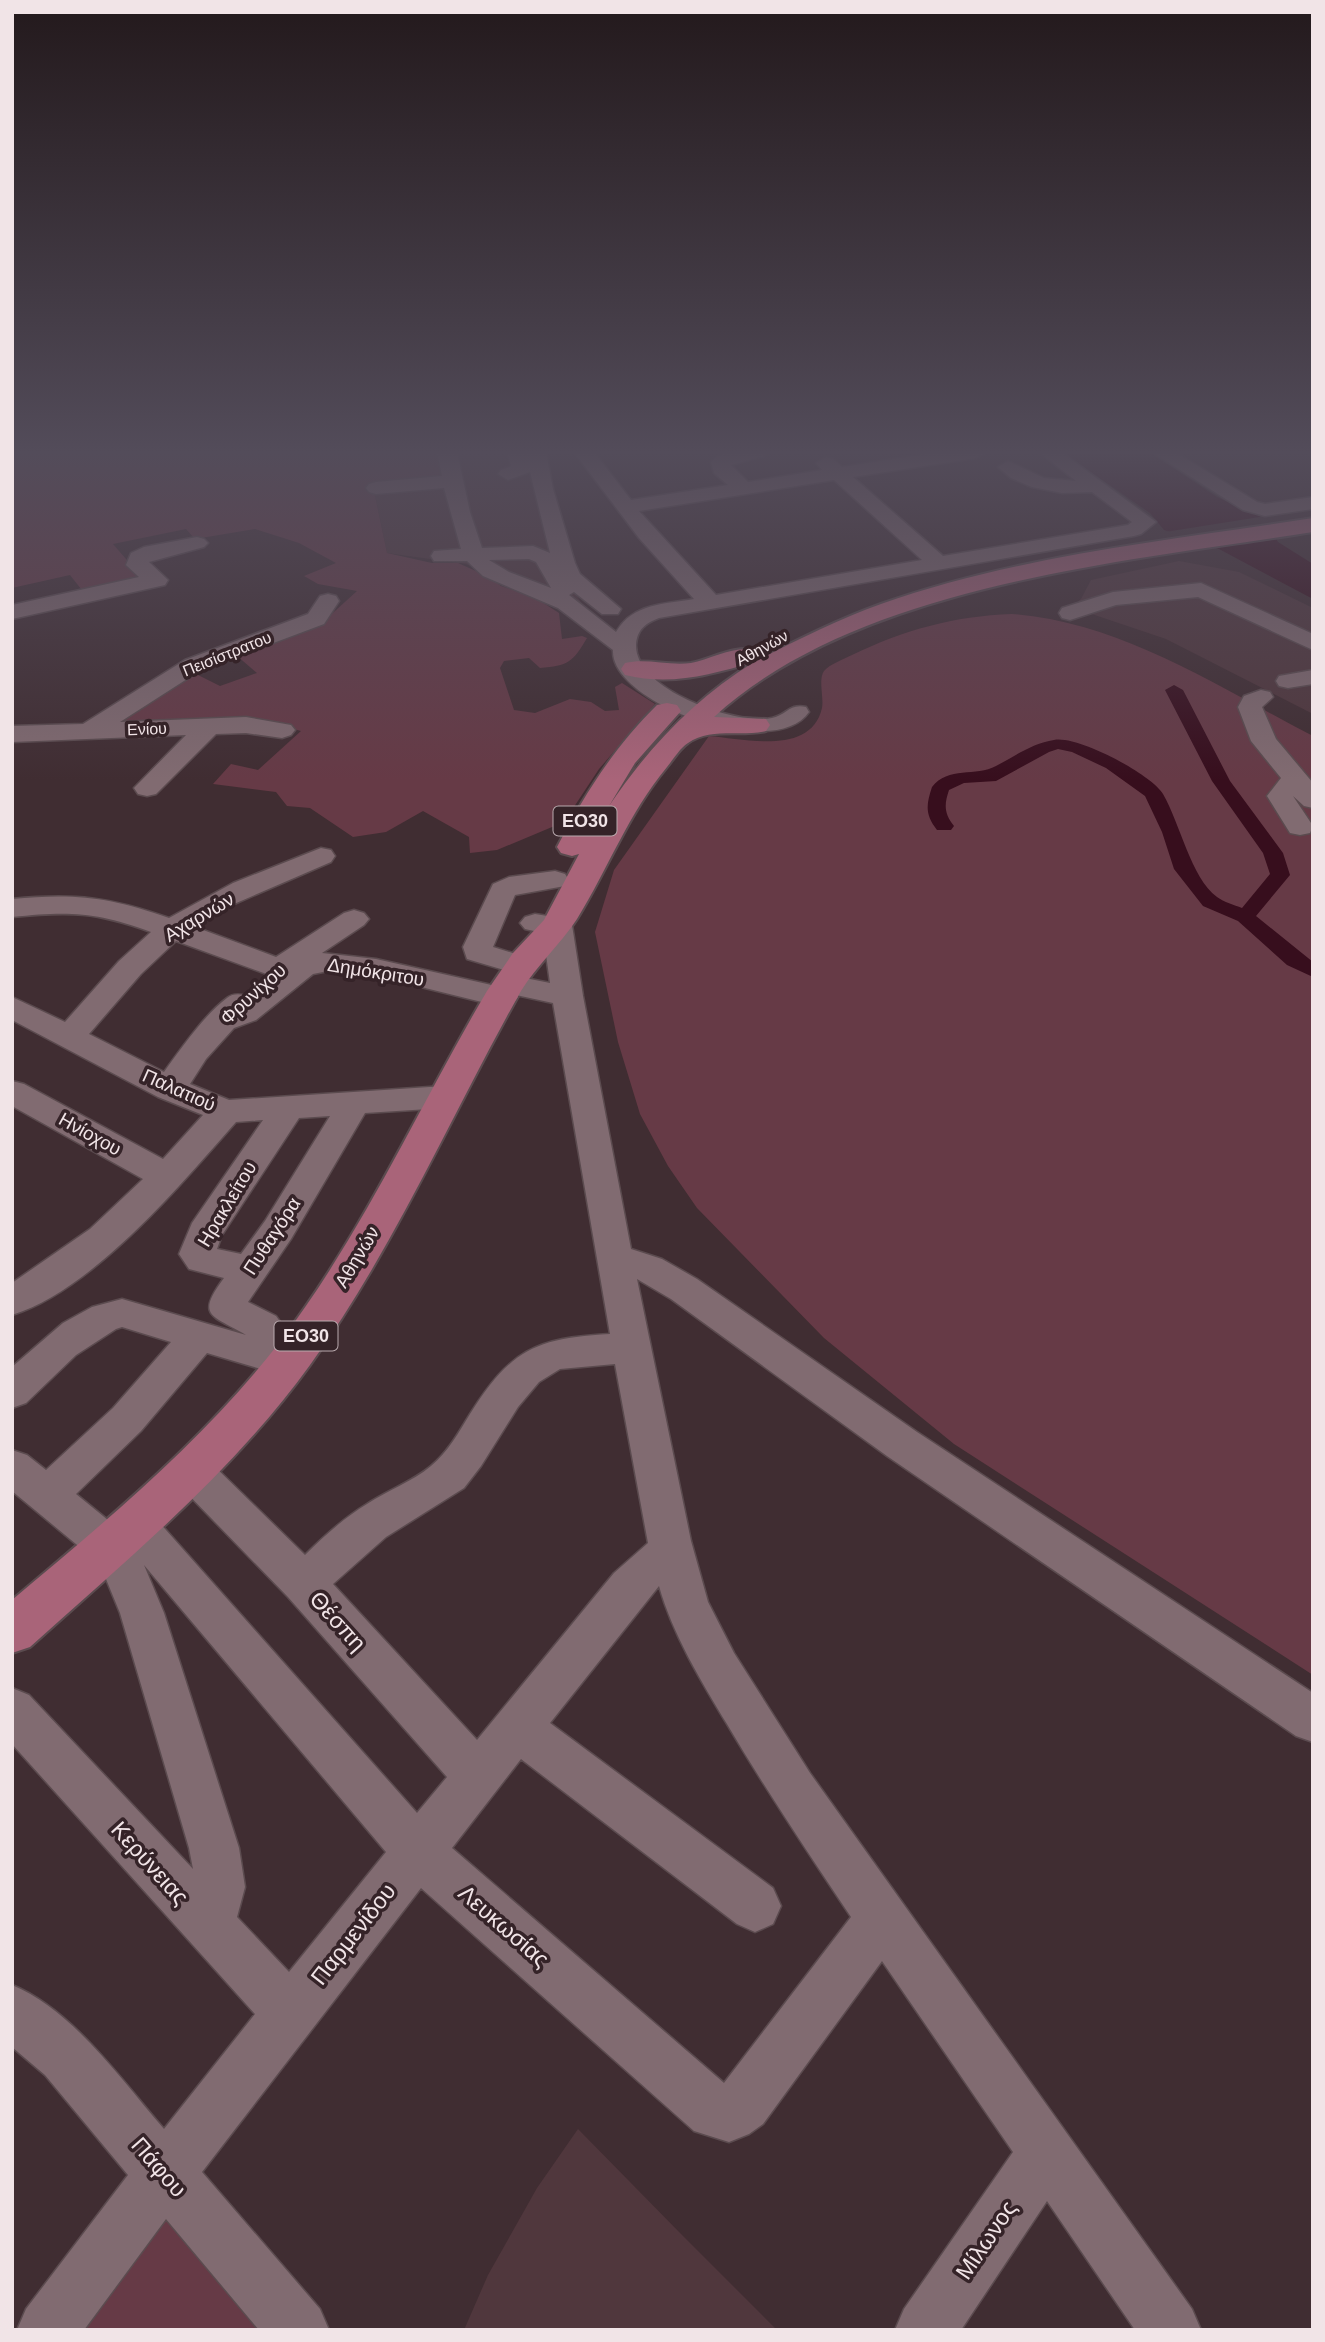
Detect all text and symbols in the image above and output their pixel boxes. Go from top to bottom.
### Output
street label: Αθηνών [733,627,791,669]
street label: Πεισίστρατου [180,629,274,679]
street label: Ενίου [127,720,167,738]
road number: ΕΟ30 [554,806,616,836]
street label: Αχαρνών [160,888,238,946]
street label: Δημόκριτου [326,954,426,990]
street label: Φρυνίχου [216,959,290,1029]
street label: Παλατιού [139,1065,219,1115]
street label: Ηνίοχου [55,1108,125,1160]
street label: Ηρακλείτου [193,1158,261,1250]
street label: Πυθαγόρα [239,1194,305,1278]
street label: Αθηνών [331,1223,383,1291]
road number: ΕΟ30 [274,1322,338,1350]
street label: Θέσπη [305,1586,371,1656]
street label: Κερύνειας [106,1816,194,1910]
street label: Παρμενίδου [305,1878,401,1990]
street label: Λευκωσίας [454,1880,554,1972]
street label: Πάφου [126,2132,192,2202]
street label: Μίλωνος [950,2196,1022,2284]

